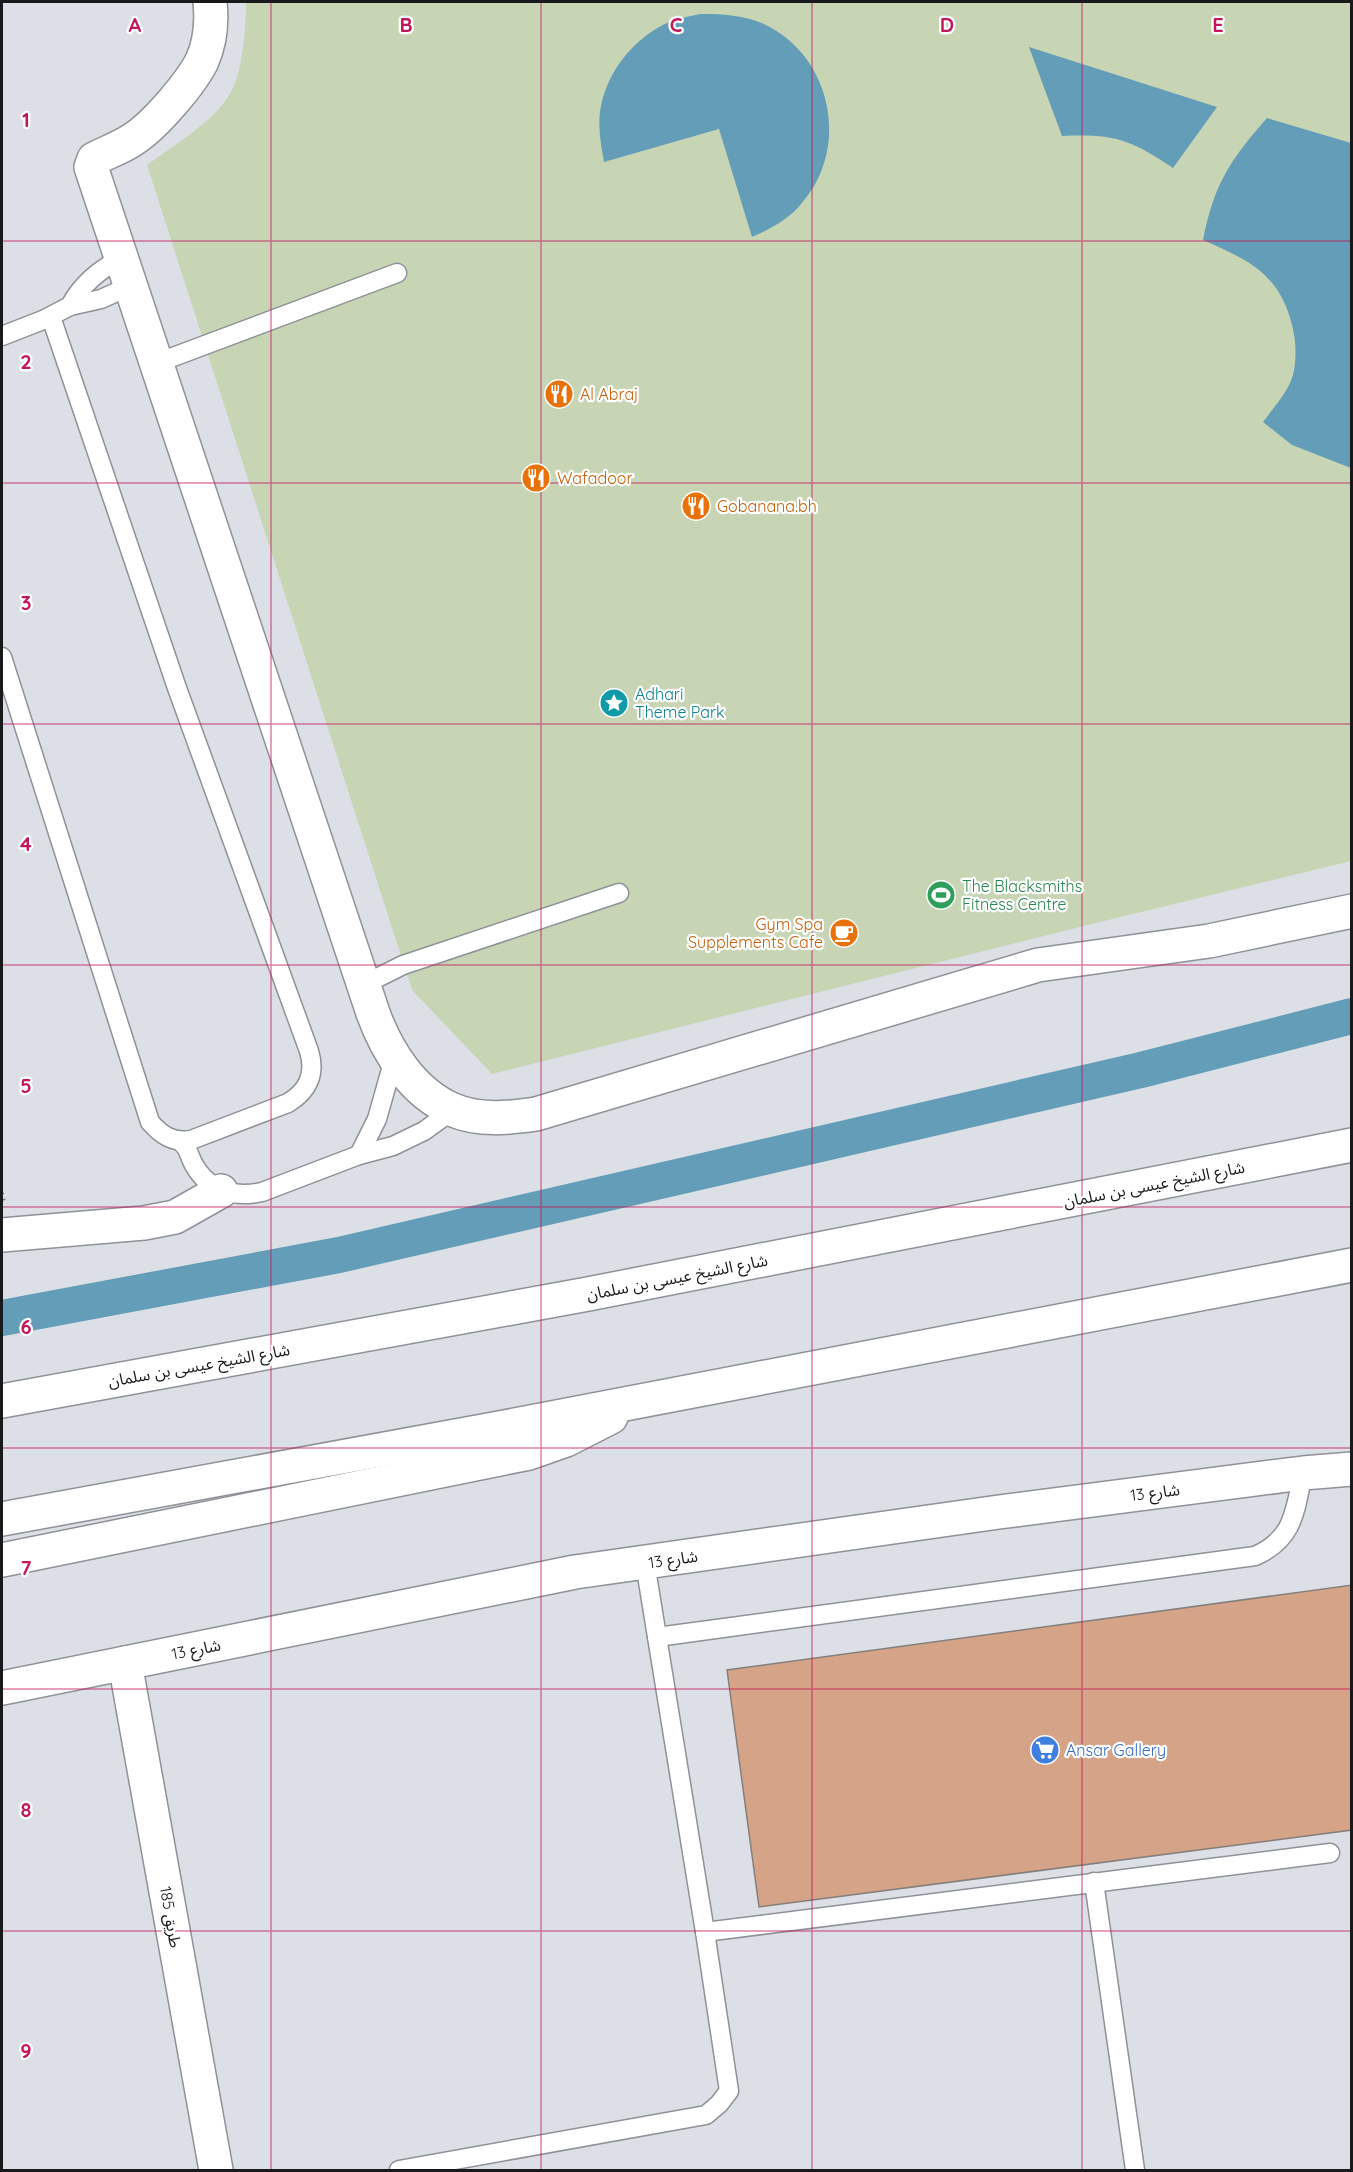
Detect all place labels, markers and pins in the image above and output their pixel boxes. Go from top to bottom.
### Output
restaurant icon: Al Abraj [543,378,575,410]
place label: Al Abraj [580,384,638,404]
restaurant icon: Wafadoor [520,462,552,494]
place label: Wafadoor [557,468,633,488]
restaurant icon: Gobanana.bh [680,490,712,522]
place label: Gobanana.bh [717,496,817,516]
place label: Adhari Theme Park [635,684,725,722]
place icon: Adhari Theme Park [598,687,630,719]
place label: The Blacksmiths Fitness Centre [962,876,1082,914]
sports icon: The Blacksmiths Fitness Centre [925,879,957,911]
place label: Gym Spa Supplements Cafe [688,914,823,952]
cafe icon: Gym Spa Supplements Cafe [828,917,860,949]
supermarket icon: Ansar Gallery [1029,1734,1061,1766]
place label: Ansar Gallery [1066,1740,1166,1760]

